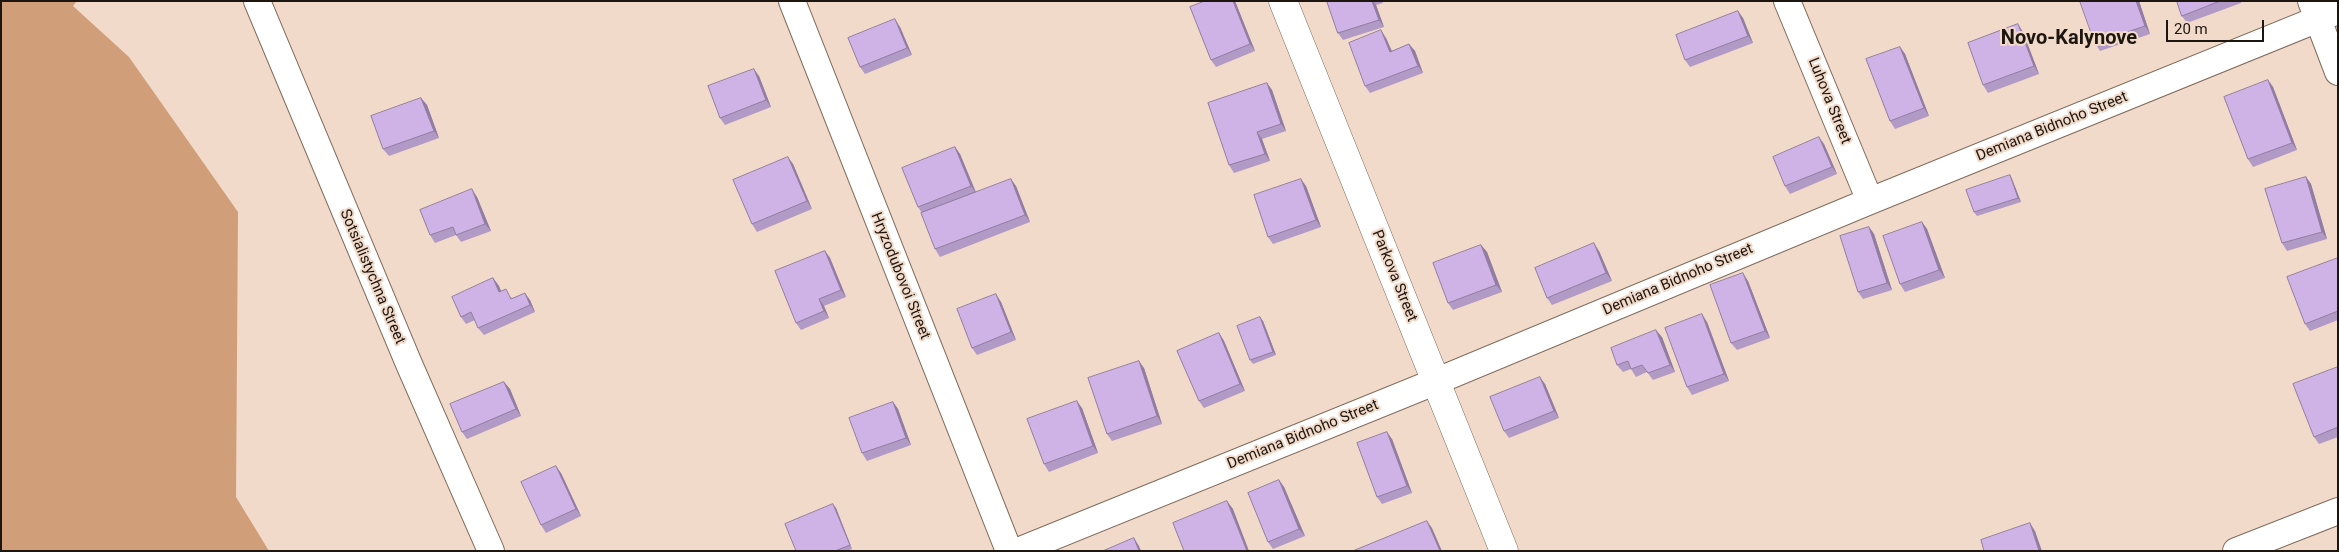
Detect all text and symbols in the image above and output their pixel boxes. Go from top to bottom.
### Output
scale bar [2169,10,2266,42]
text: 20 m [2174,20,2208,38]
district label: Novo-Kalynove [2001,27,2137,51]
street label: Luhova Street [1804,55,1854,147]
street label: Demiana Bidnoho Street [1974,88,2130,166]
street label: Sotsialistychna Street [335,207,409,347]
street label: Hryzodubovoi Street [866,210,934,342]
street label: Parkova Street [1367,228,1421,324]
street label: Demiana Bidnoho Street [1600,240,1756,320]
street label: Demiana Bidnoho Street [1225,396,1381,474]

